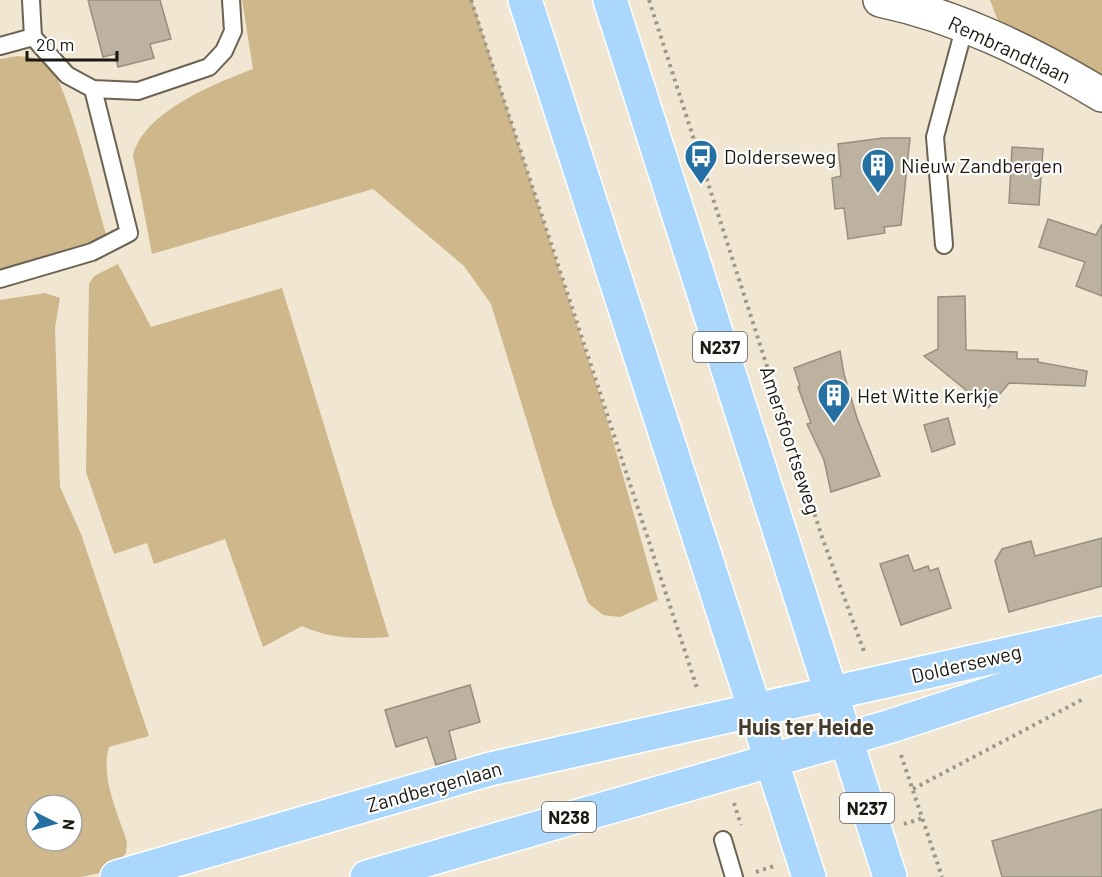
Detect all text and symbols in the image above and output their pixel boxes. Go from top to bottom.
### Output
street label: Rembrandtlaan [945,10,1075,88]
scale bar [27,24,117,62]
text: 20 m [36,33,74,55]
bus stop icon: Dolderseweg [683,138,719,185]
place label: Dolderseweg [724,144,836,168]
building icon: Nieuw Zandbergen [860,147,896,194]
place label: Nieuw Zandbergen [901,153,1063,177]
road number: N237 [693,332,747,362]
street label: Amersfoortseweg [756,363,826,517]
building icon: Het Witte Kerkje [816,377,852,424]
place label: Het Witte Kerkje [857,383,999,407]
street label: Dolderseweg [909,639,1023,687]
district label: Huis ter Heide [738,713,874,739]
street label: Zandbergenlaan [364,755,504,817]
north arrow [24,793,84,853]
road number: N237 [840,793,894,823]
road number: N238 [542,802,596,832]
text: N [59,818,79,831]

